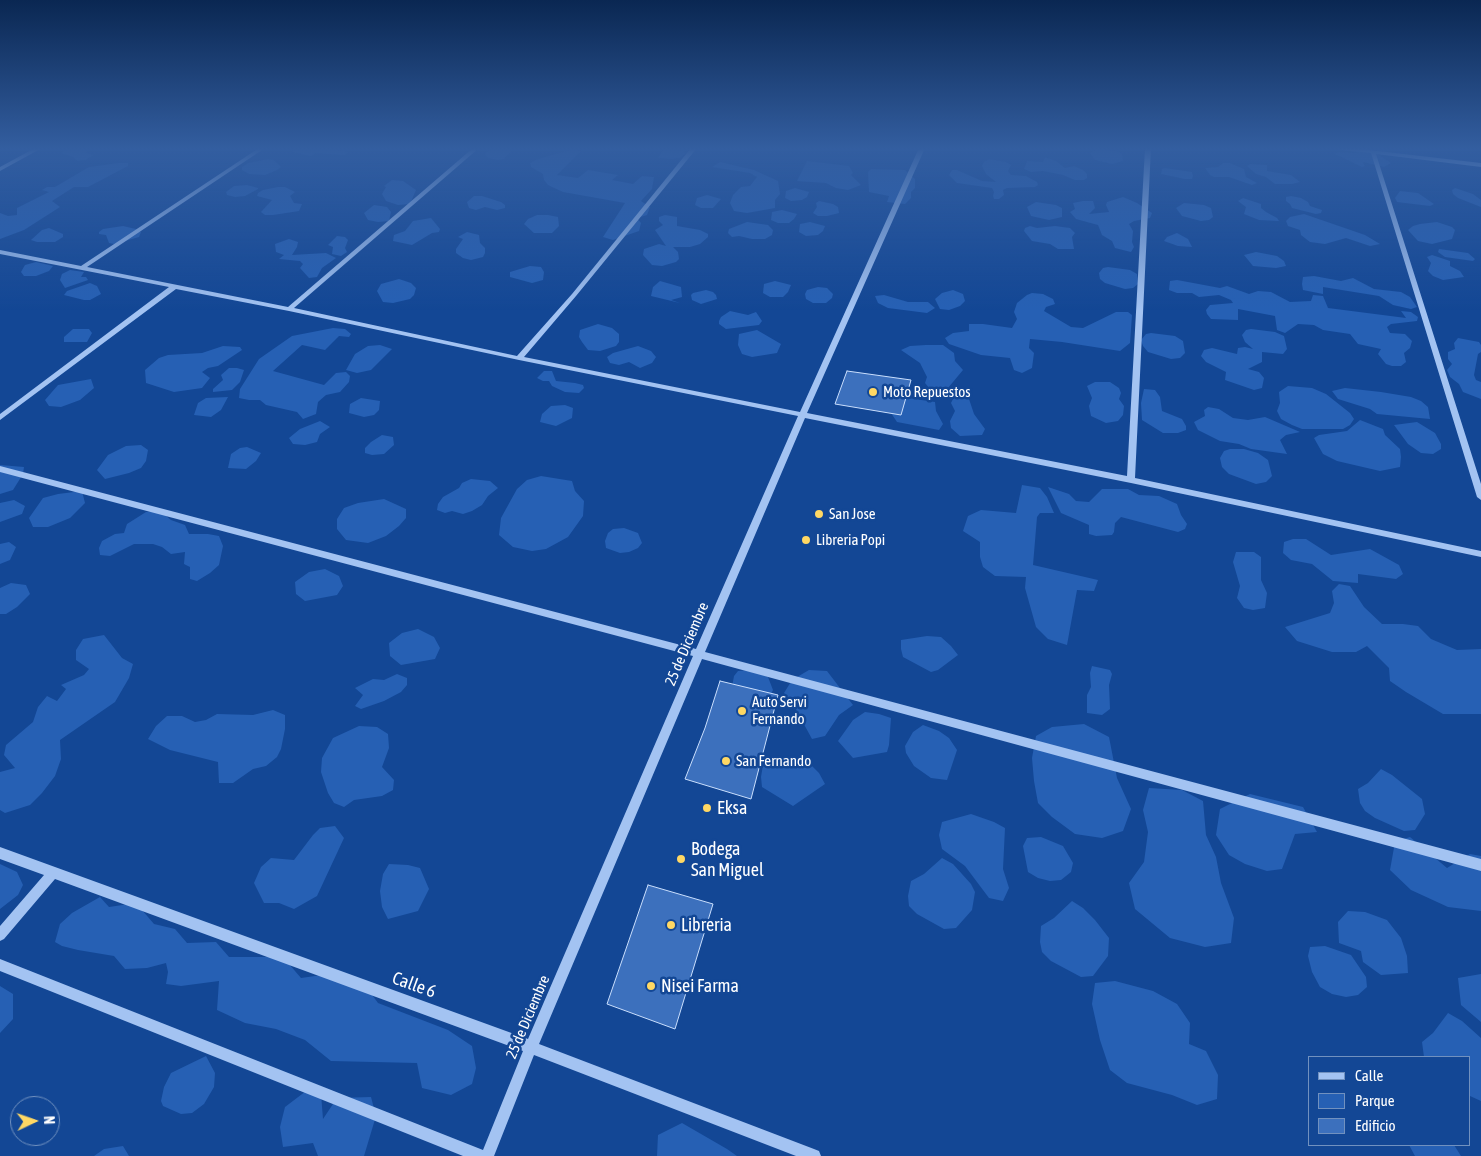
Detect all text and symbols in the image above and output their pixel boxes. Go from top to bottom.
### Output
place label: Moto Repuestos [883,383,971,401]
marker: Moto Repuestos [867,386,879,398]
place label: San Jose [829,505,876,523]
marker: San Jose [813,508,825,520]
place label: Libreria Popi [816,531,885,549]
marker: Libreria Popi [800,534,812,546]
street label: 25 de Diciembre [661,600,713,688]
place label: Auto Servi Fernando [752,693,807,728]
marker: Auto Servi Fernando [736,705,748,717]
place label: San Fernando [736,752,811,770]
marker: San Fernando [720,755,732,767]
place label: Eksa [717,797,747,819]
marker: Eksa [701,802,713,814]
place label: Bodega San Miguel [691,838,764,881]
marker: Bodega San Miguel [675,853,687,865]
place label: Libreria [681,914,732,936]
marker: Libreria [665,919,677,931]
street label: Calle 6 [389,967,439,1003]
street label: 25 de Diciembre [502,973,554,1061]
place label: Nisei Farma [661,975,739,997]
marker: Nisei Farma [645,980,657,992]
legend [1308,1056,1471,1146]
text: Calle [1355,1067,1383,1084]
text: Parque [1355,1092,1395,1109]
north arrow [10,1096,60,1146]
text: N [41,1116,57,1125]
text: Edificio [1355,1117,1396,1134]

